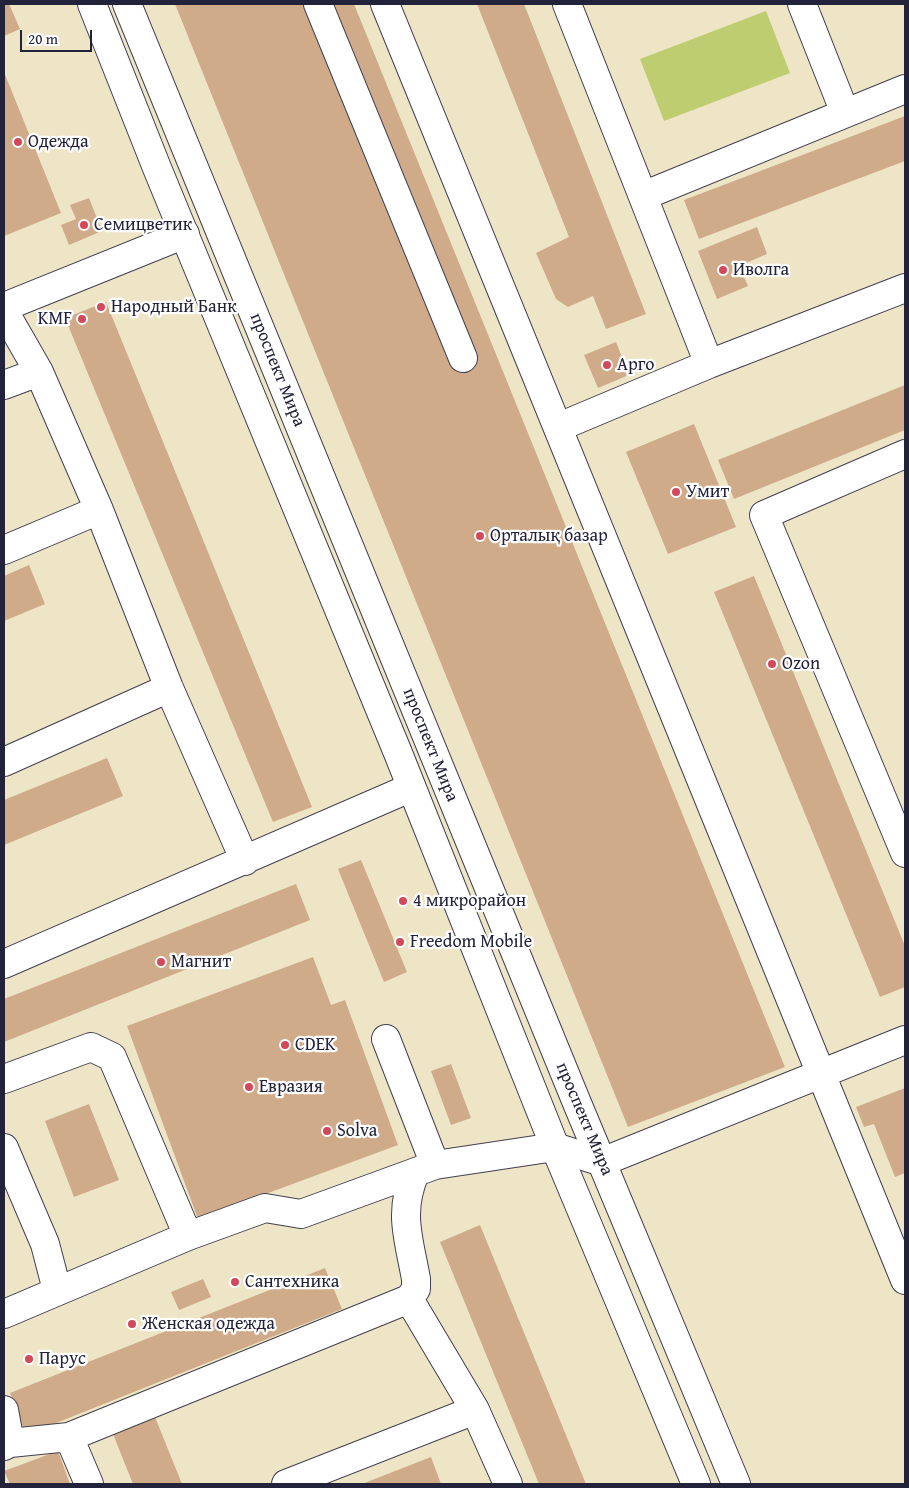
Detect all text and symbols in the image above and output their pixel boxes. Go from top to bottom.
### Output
scale bar [22,20,95,52]
text: 20 m [28,28,58,49]
place label: Одежда [28,131,89,153]
marker: Одежда [12,136,24,148]
place label: Семицветик [94,214,192,236]
marker: Семицветик [78,219,90,231]
place label: Иволга [733,259,789,281]
marker: Иволга [717,264,729,276]
place label: Народный Банк [111,296,237,318]
marker: Народный Банк [95,301,107,313]
place label: KMF [38,308,72,330]
street label: проспект Мира [244,310,310,430]
marker: KMF [76,313,88,325]
place label: Арго [617,354,654,376]
marker: Арго [601,359,613,371]
place label: Умит [686,481,729,503]
marker: Умит [670,486,682,498]
place label: Орталық базар [490,525,608,547]
marker: Орталық базар [474,530,486,542]
place label: Ozon [782,653,820,675]
marker: Ozon [766,658,778,670]
street label: проспект Мира [397,685,463,805]
place label: 4 микрорайон [413,890,526,912]
marker: 4 микрорайон [397,895,409,907]
place label: Freedom Mobile [410,931,532,953]
marker: Freedom Mobile [394,936,406,948]
place label: Магнит [171,951,231,973]
marker: Магнит [155,956,167,968]
place label: CDEK [295,1034,335,1056]
marker: CDEK [279,1039,291,1051]
street label: проспект Мира [550,1059,618,1179]
place label: Евразия [259,1076,323,1098]
marker: Евразия [243,1081,255,1093]
place label: Solva [337,1120,377,1142]
marker: Solva [321,1125,333,1137]
place label: Сантехника [245,1271,339,1293]
marker: Сантехника [229,1276,241,1288]
place label: Женская одежда [142,1313,275,1335]
marker: Женская одежда [126,1318,138,1330]
place label: Парус [39,1348,86,1370]
marker: Парус [23,1353,35,1365]

